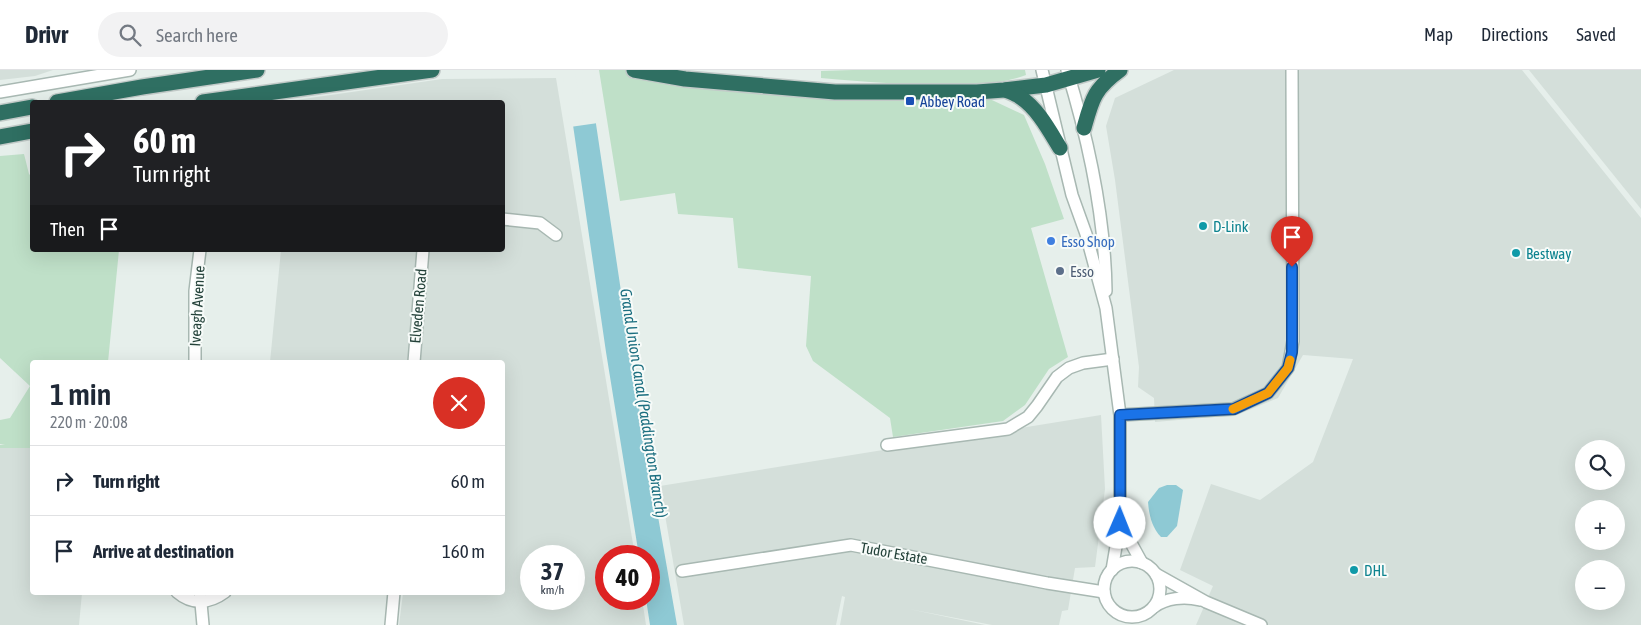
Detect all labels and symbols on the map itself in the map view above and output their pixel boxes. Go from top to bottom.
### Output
place label: Abbey Road [920,93,985,110]
marker: Abbey Road [904,95,916,107]
pin [1271,216,1313,267]
place label: D-Link [1213,218,1249,235]
marker: D-Link [1197,220,1209,232]
place label: Esso Shop [1061,233,1115,250]
marker: Esso Shop [1045,235,1057,247]
place label: Bestway [1526,245,1572,262]
marker: Bestway [1510,247,1522,259]
place label: Esso [1070,263,1094,280]
street label: Iveagh Avenue [186,265,208,347]
marker: Esso [1054,265,1066,277]
street label: Elveden Road [406,268,430,344]
water label: Grand Union Canal (Paddington Branch) [616,287,671,519]
position arrow [1093,496,1145,548]
street label: Tudor Estate [859,539,929,567]
speed limit sign: 40 [595,545,660,610]
place label: DHL [1364,562,1387,579]
marker: DHL [1348,564,1360,576]

